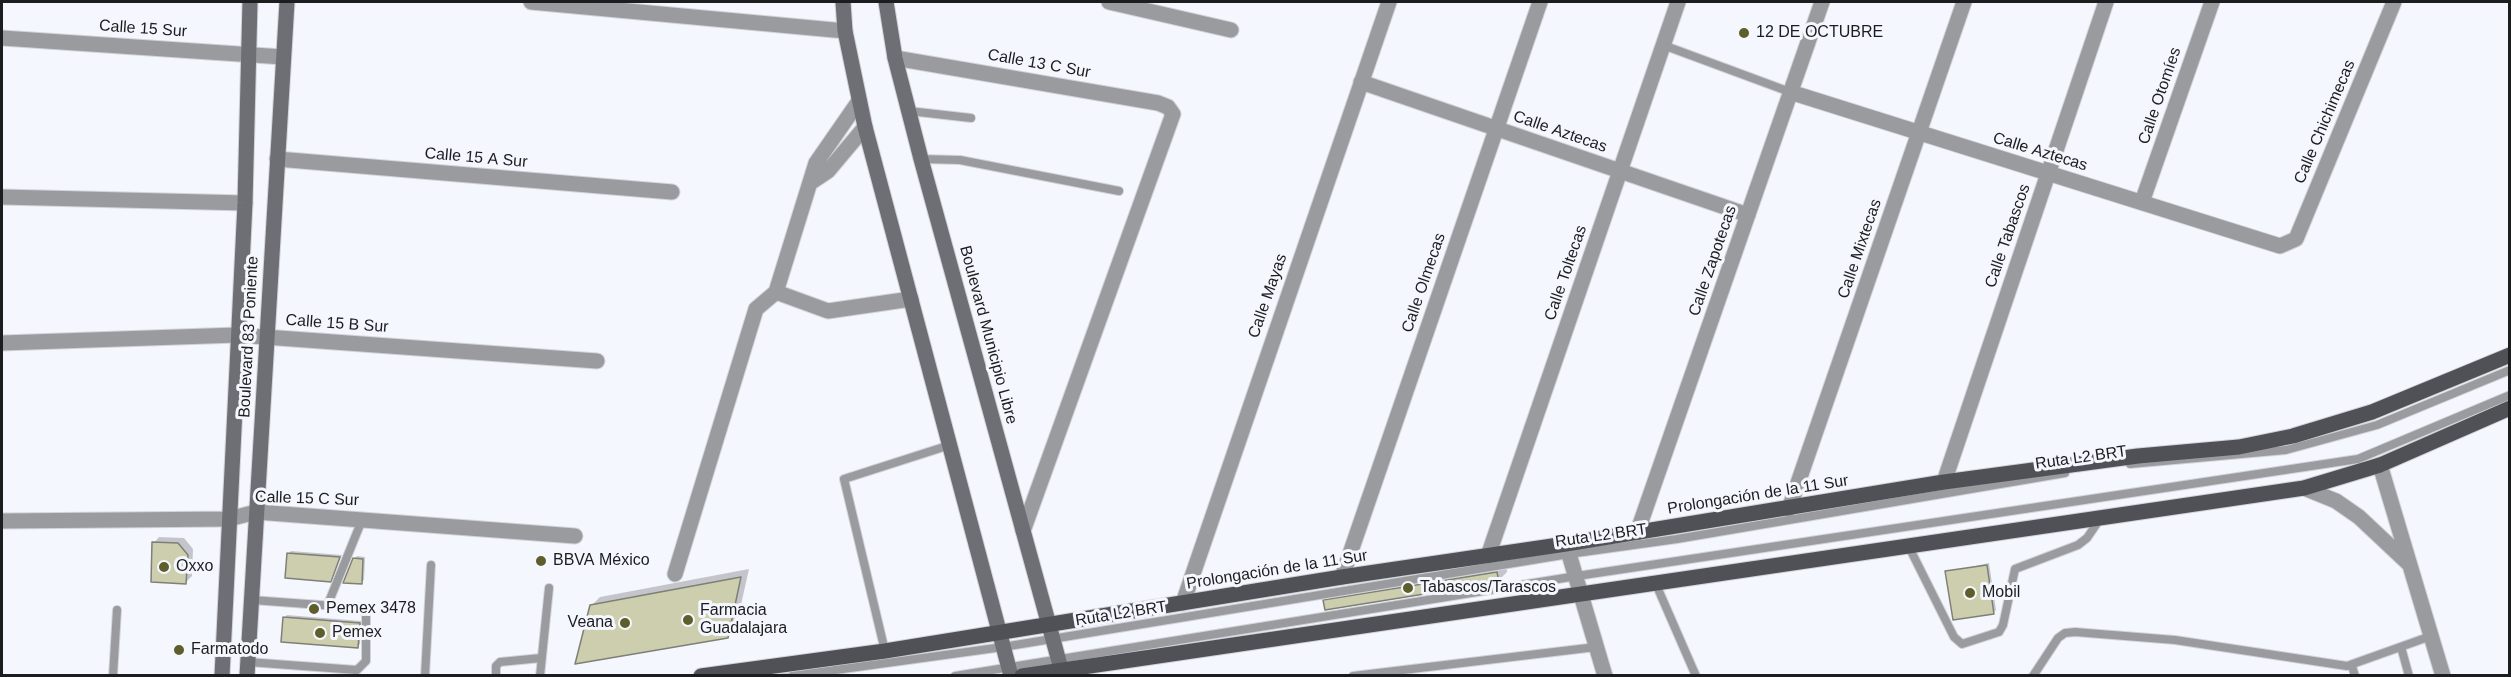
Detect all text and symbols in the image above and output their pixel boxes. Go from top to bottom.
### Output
street label: Calle 15 Sur [98,16,188,42]
place label: 12 DE OCTUBRE [1756,23,1883,43]
marker: 12 DE OCTUBRE [1737,26,1751,40]
street label: Calle Otomíes [2134,45,2186,147]
street label: Calle 13 C Sur [986,46,1092,82]
street label: Calle Chichimecas [2290,57,2360,187]
street label: Calle Aztecas [1511,107,1609,157]
street label: Calle Aztecas [1990,129,2090,175]
street label: Calle 15 A Sur [424,144,528,172]
street label: Calle Tabascos [1981,182,2035,290]
street label: Calle Mixtecas [1834,197,1886,301]
street label: Calle Zapotecas [1685,203,1741,319]
street label: Calle Toltecas [1541,223,1591,323]
street label: Calle Olmecas [1398,231,1450,335]
street label: Boulevard Municipio Libre [955,244,1021,426]
street label: Calle Mayas [1245,251,1291,341]
street label: Boulevard 83 Poniente [235,256,263,418]
street label: Calle 15 B Sur [285,311,389,337]
street label: Ruta L2 BRT [2034,442,2128,474]
street label: Prolongación de la 11 Sur [1666,471,1850,519]
street label: Calle 15 C Sur [255,488,359,510]
street label: Ruta L2 BRT [1554,520,1648,552]
street label: Prolongación de la 11 Sur [1185,546,1369,594]
place label: BBVA México [553,551,650,571]
marker: BBVA México [534,554,548,568]
place label: Oxxo [176,557,213,577]
marker: Oxxo [157,560,171,574]
place label: Tabascos/Tarascos [1420,578,1556,598]
marker: Tabascos/Tarascos [1401,581,1415,595]
place label: Mobil [1982,583,2020,603]
marker: Mobil [1963,586,1977,600]
street label: Ruta L2 BRT [1074,597,1168,631]
place label: Pemex 3478 [326,599,416,619]
place label: Farmacia Guadalajara [700,601,787,639]
marker: Pemex 3478 [307,602,321,616]
place label: Veana [568,613,613,633]
marker: Farmacia Guadalajara [681,613,695,627]
marker: Veana [618,616,632,630]
place label: Pemex [332,623,382,643]
marker: Pemex [313,626,327,640]
place label: Farmatodo [191,640,268,660]
marker: Farmatodo [172,643,186,657]

